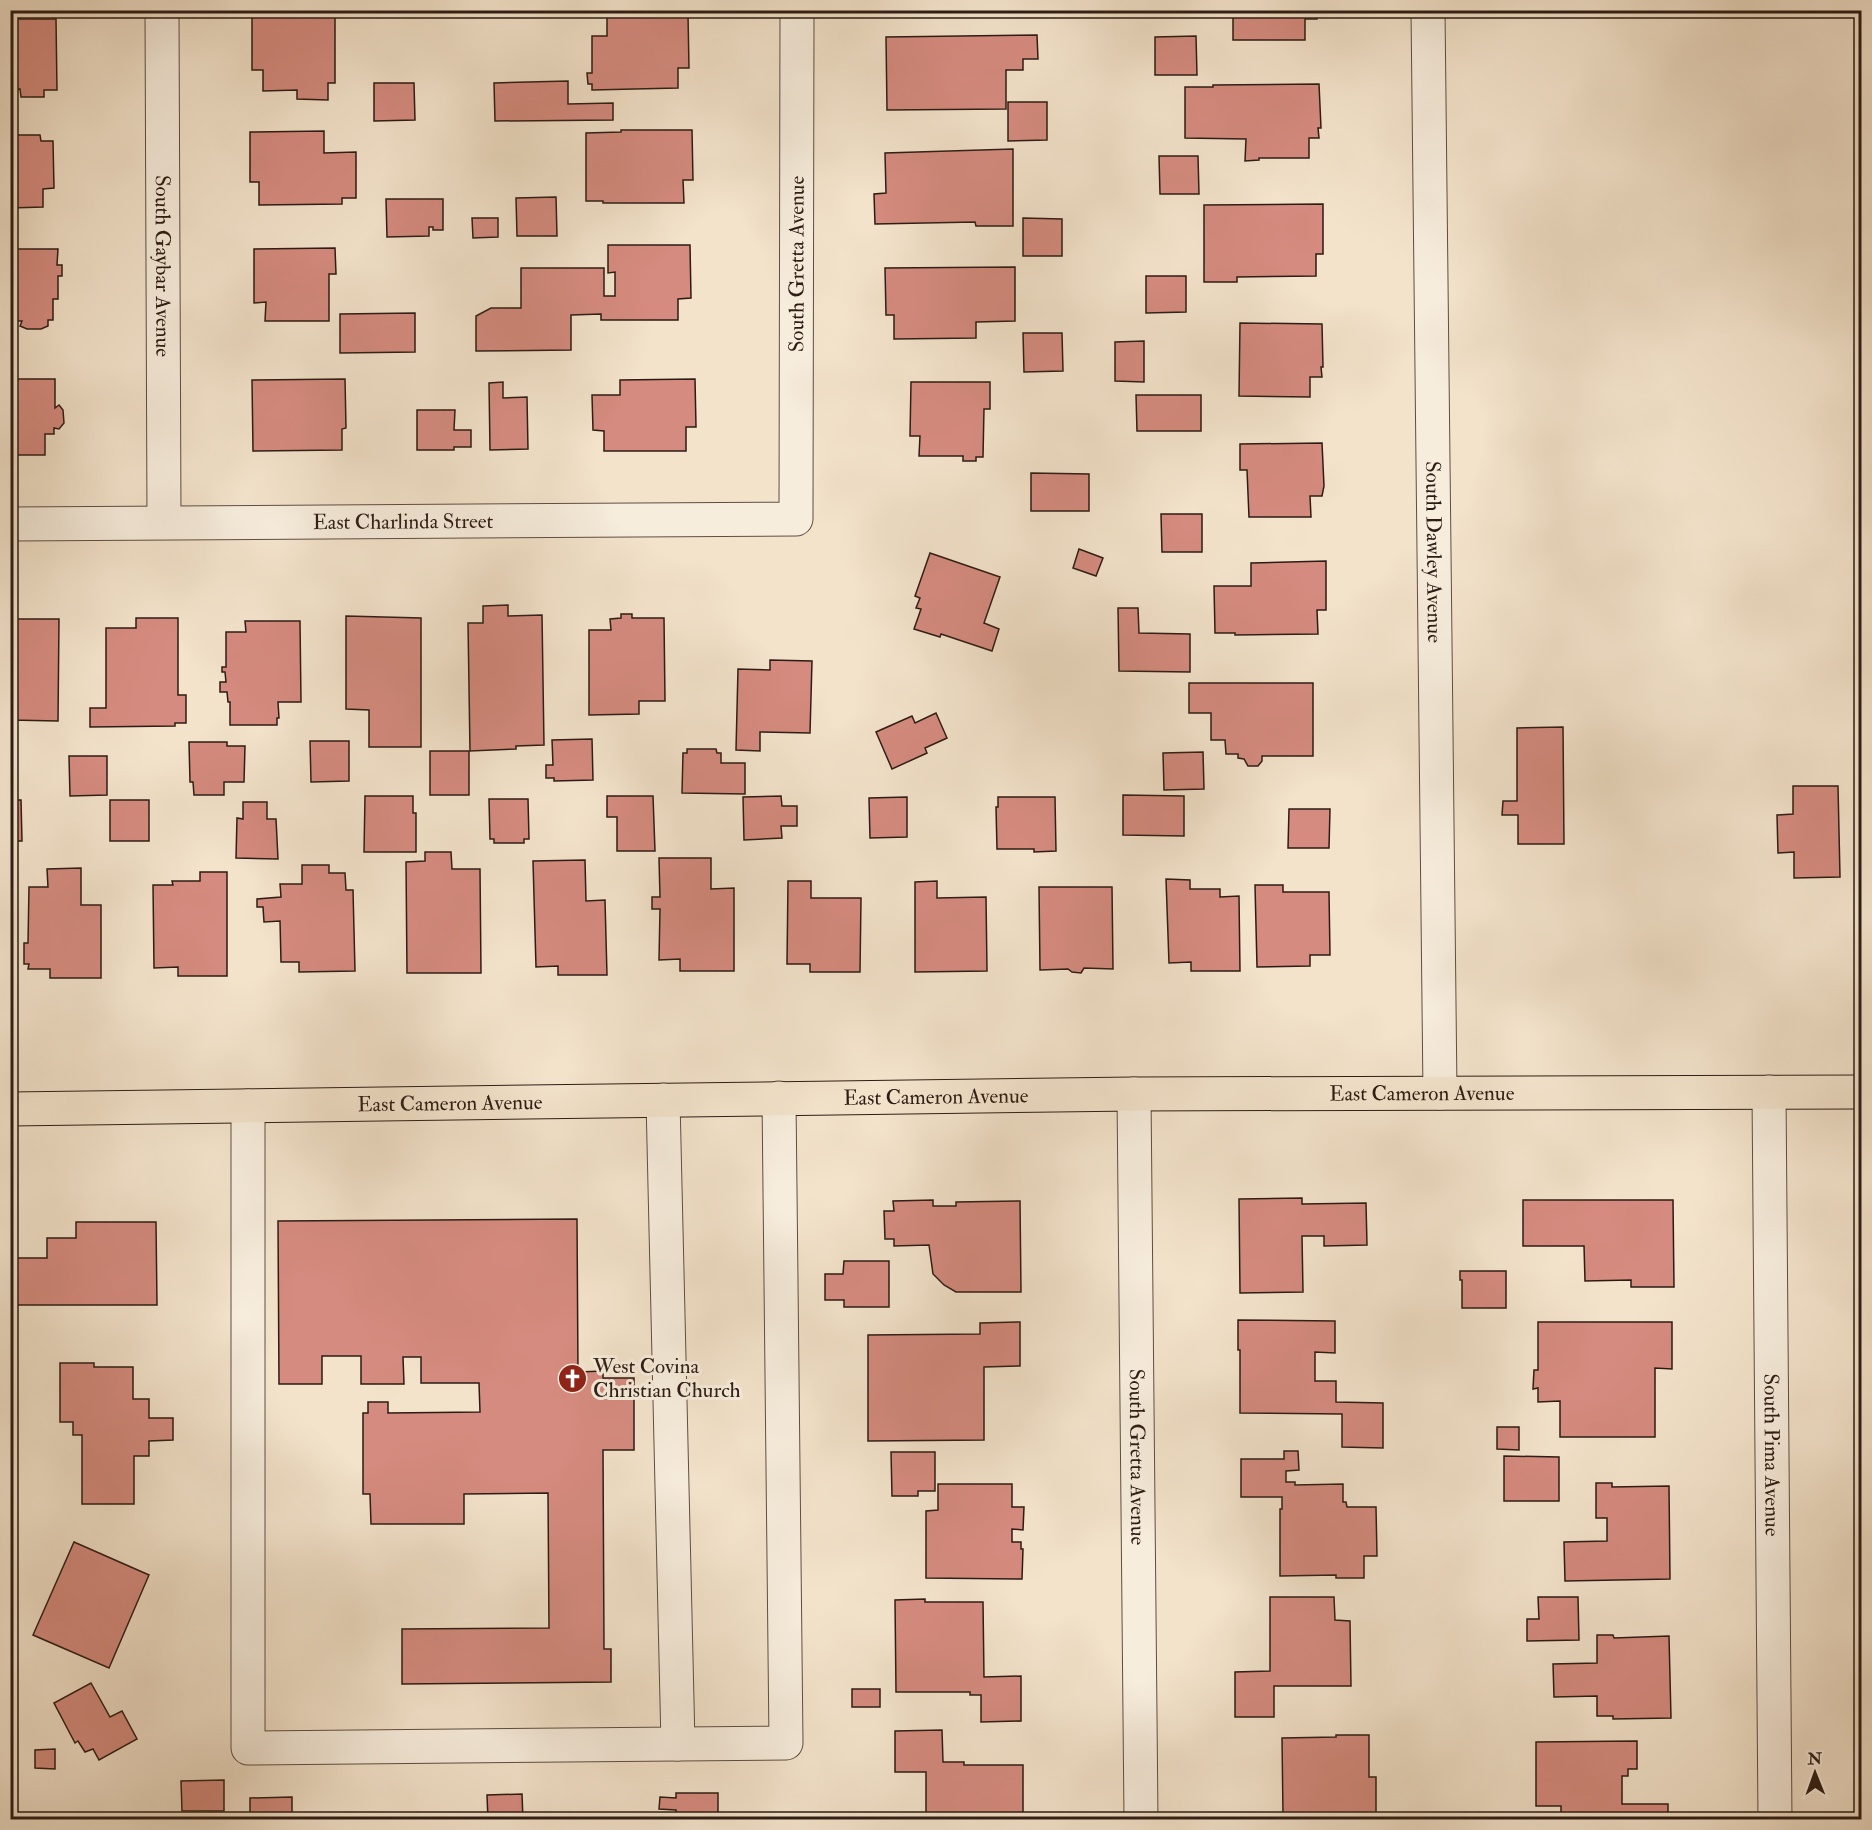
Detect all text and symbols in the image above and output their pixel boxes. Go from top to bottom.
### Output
street label: South Gaybar Avenue [149,175,177,357]
street label: South Gretta Avenue [783,175,810,352]
street label: South Dawley Avenue [1419,461,1449,643]
street label: East Charlinda Street [313,507,494,536]
street label: East Cameron Avenue [1329,1079,1515,1107]
street label: East Cameron Avenue [843,1082,1029,1111]
street label: East Cameron Avenue [357,1088,543,1118]
place label: West Covina Christian Church [592,1353,741,1404]
church icon: West Covina Christian Church [556,1362,588,1394]
street label: South Gretta Avenue [1123,1369,1152,1546]
street label: South Pima Avenue [1758,1373,1786,1537]
north arrow [1785,1743,1845,1803]
text: N [1806,1749,1823,1769]

